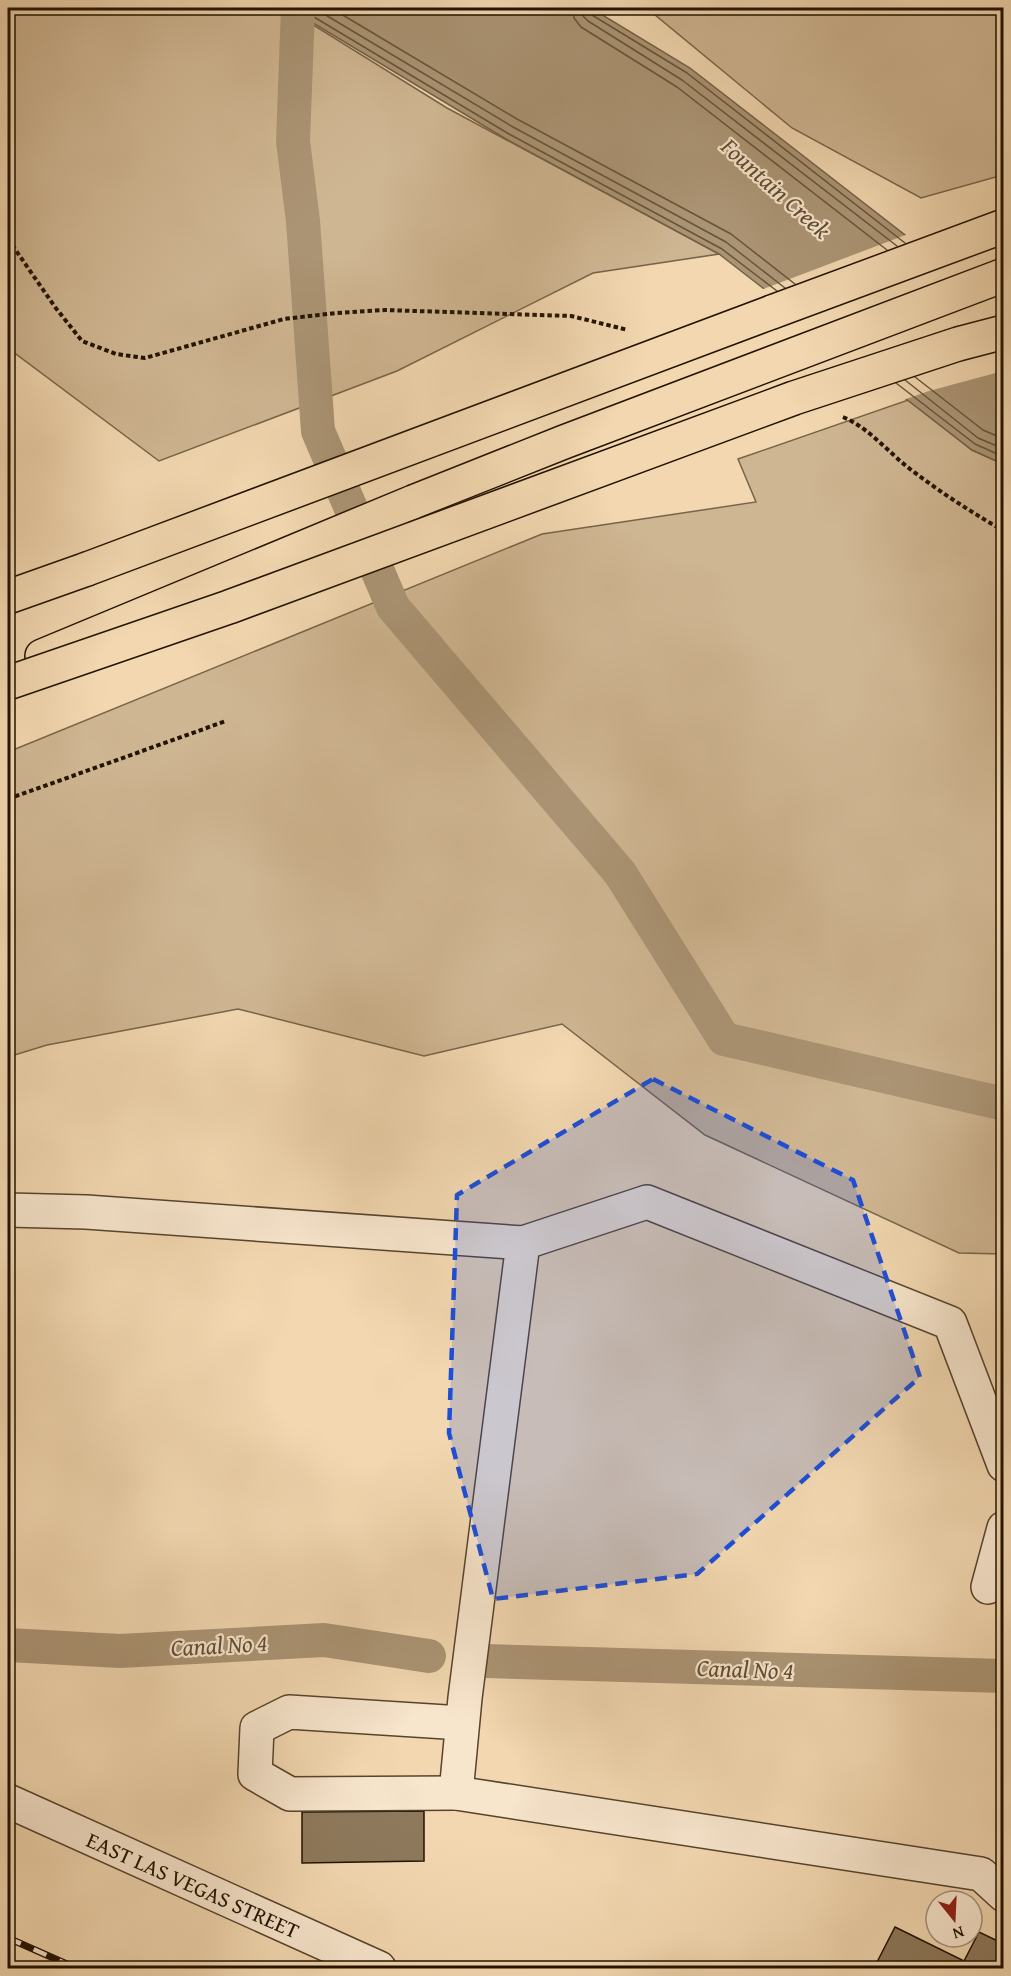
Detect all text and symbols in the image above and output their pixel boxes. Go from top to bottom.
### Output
water label: Fountain Creek [713,129,839,247]
water label: Canal No 4 [170,1625,268,1665]
water label: Canal No 4 [696,1650,794,1688]
street label: EAST LAS VEGAS STREET [82,1824,304,1946]
north arrow [924,1889,984,1949]
text: N [950,1920,967,1946]

